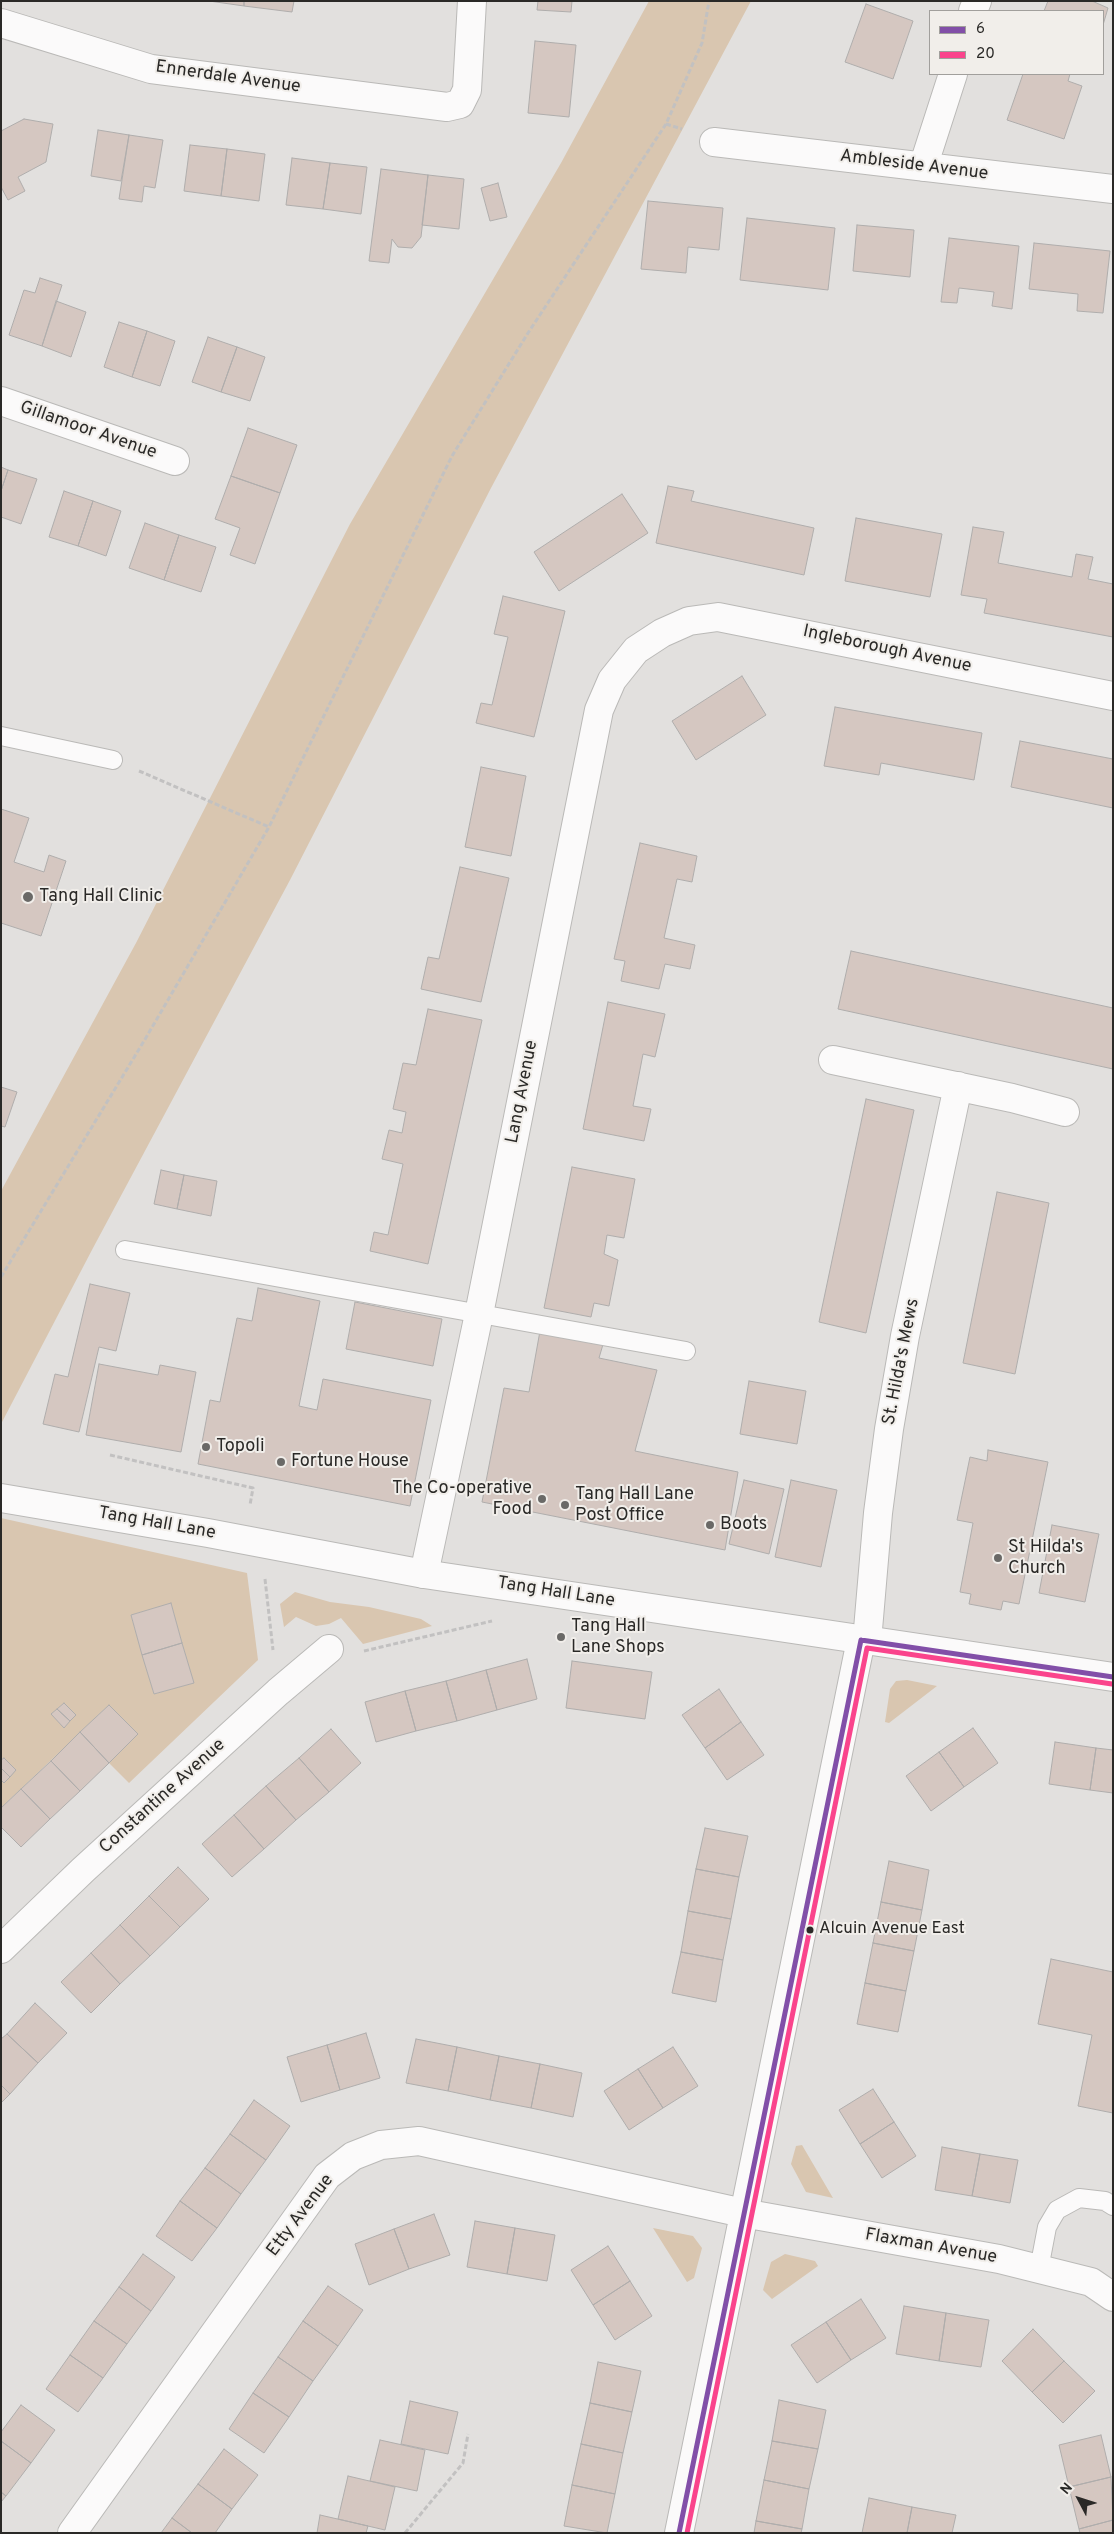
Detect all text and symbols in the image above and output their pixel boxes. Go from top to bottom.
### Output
legend [929,10,1104,75]
text: 6 [976,20,985,39]
text: 20 [976,45,995,64]
street label: Ennerdale Avenue [154,57,302,99]
street label: Ambleside Avenue [839,146,989,186]
street label: Gillamoor Avenue [17,397,159,465]
street label: Ingleborough Avenue [801,622,973,678]
place label: Tang Hall Clinic [39,886,163,908]
marker: Tang Hall Clinic [21,890,35,904]
street label: Lang Avenue [502,1039,544,1145]
street label: St. Hilda's Mews [879,1297,925,1427]
place label: Topoli [216,1436,265,1458]
marker: Topoli [200,1441,212,1453]
place label: Fortune House [291,1451,409,1473]
marker: Fortune House [275,1456,287,1468]
place label: The Co-operative Food [392,1478,532,1520]
place label: Tang Hall Lane Post Office [575,1484,694,1526]
marker: The Co-operative Food [536,1493,548,1505]
marker: Tang Hall Lane Post Office [559,1499,571,1511]
street label: Tang Hall Lane [97,1503,217,1545]
place label: Boots [720,1514,767,1536]
marker: Boots [704,1519,716,1531]
place label: St Hilda's Church [1008,1537,1083,1580]
marker: St Hilda's Church [992,1552,1004,1564]
street label: Tang Hall Lane [496,1573,616,1613]
place label: Tang Hall Lane Shops [571,1616,665,1658]
marker: Tang Hall Lane Shops [555,1631,567,1643]
street label: Constantine Avenue [96,1735,230,1859]
place label: Alcuin Avenue East [819,1920,965,1940]
marker: Alcuin Avenue East [805,1925,815,1935]
street label: Etty Avenue [263,2171,339,2261]
street label: Flaxman Avenue [863,2225,999,2269]
north arrow [1054,2474,1104,2524]
text: N [1057,2480,1077,2498]

